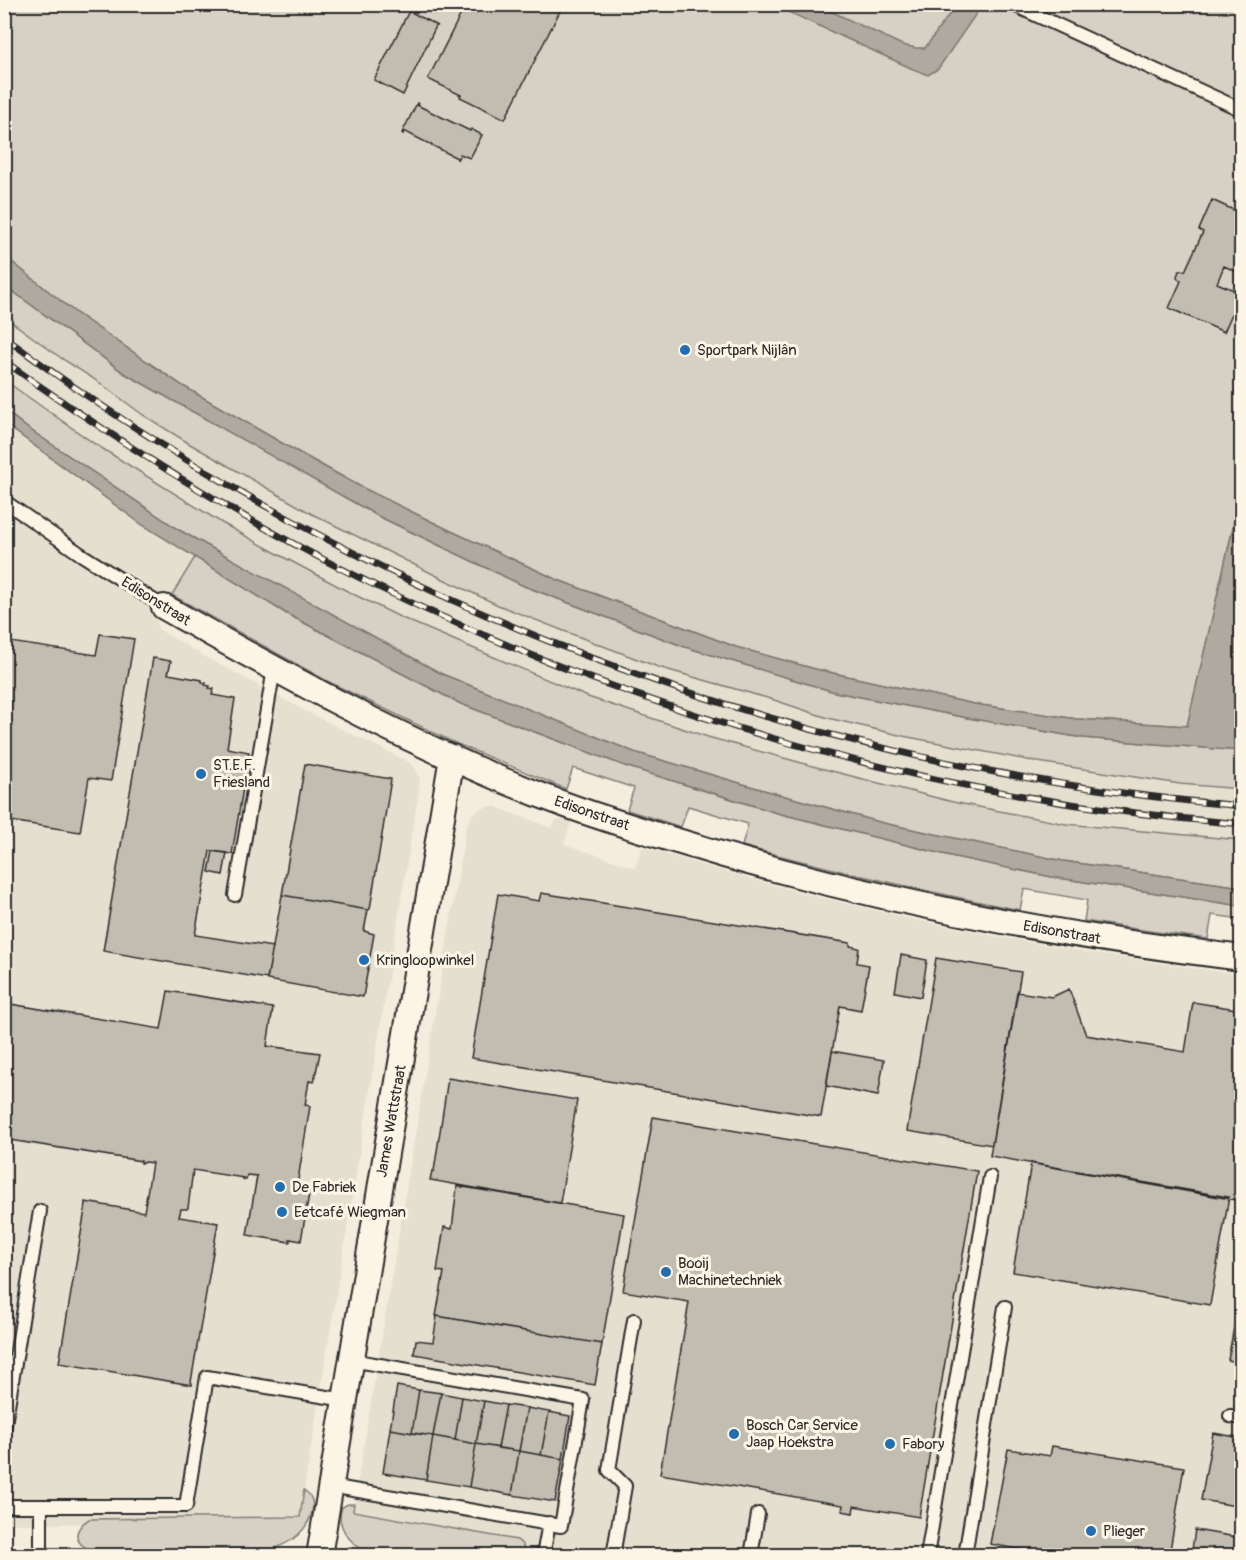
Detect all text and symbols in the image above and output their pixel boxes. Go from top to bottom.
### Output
place label: Sportpark Nijlân [697,341,797,360]
marker: Sportpark Nijlân [678,343,692,357]
street label: Edisonstraat [118,573,195,631]
place label: ST.E.F. Friesland [213,756,270,792]
marker: ST.E.F. Friesland [194,767,208,781]
street label: Edisonstraat [552,792,633,836]
street label: Edisonstraat [1022,916,1103,949]
place label: Kringloopwinkel [376,951,474,970]
marker: Kringloopwinkel [357,953,371,967]
street label: James Wattstraat [372,1062,411,1179]
place label: De Fabriek [292,1178,357,1197]
marker: De Fabriek [273,1180,287,1194]
place label: Eetcafé Wiegman [294,1203,406,1222]
marker: Eetcafé Wiegman [275,1205,289,1219]
place label: Booij Machinetechniek [678,1254,783,1290]
marker: Booij Machinetechniek [659,1265,673,1279]
place label: Bosch Car Service Jaap Hoekstra [746,1416,859,1452]
marker: Bosch Car Service Jaap Hoekstra [727,1427,741,1441]
place label: Fabory [902,1435,945,1454]
marker: Fabory [883,1437,897,1451]
place label: Plieger [1103,1522,1146,1541]
marker: Plieger [1084,1524,1098,1538]

